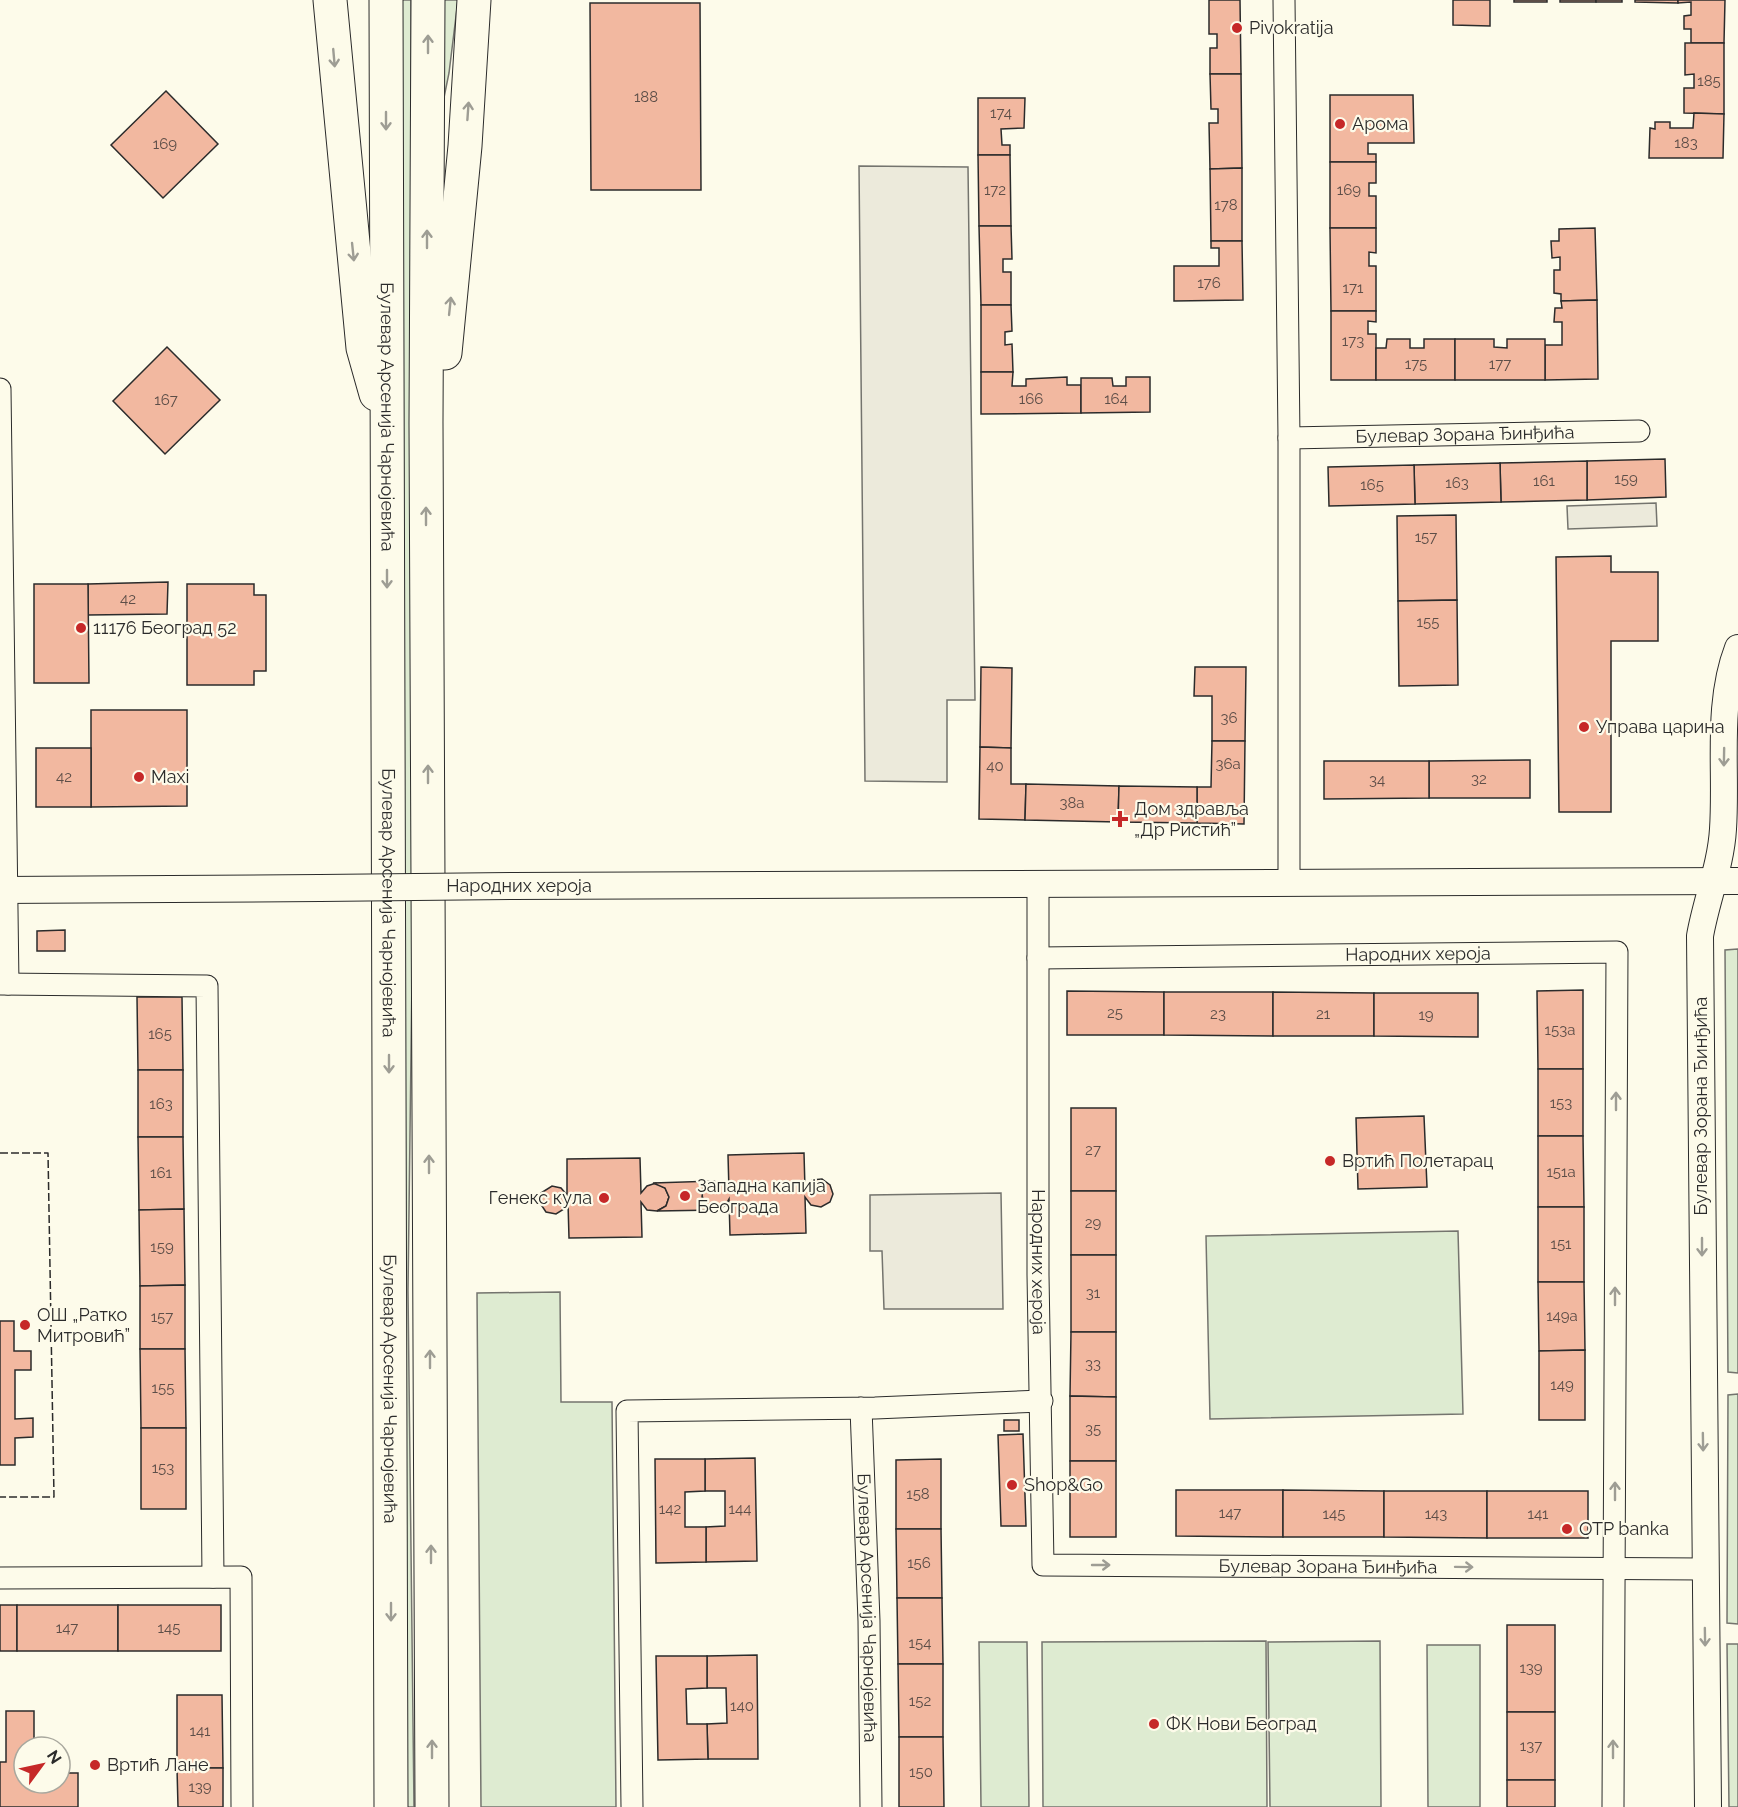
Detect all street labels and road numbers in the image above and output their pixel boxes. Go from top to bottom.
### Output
street label: Булевар Арсенија Чарнојевића [377,282,399,552]
street label: Булевар Зорана Ђинђића [1355,421,1575,447]
street label: Булевар Арсенија Чарнојевића [378,768,400,1038]
street label: Народних хероја [446,875,592,896]
street label: Народних хероја [1345,942,1491,965]
street label: Булевар Зорана Ђинђића [1690,997,1711,1215]
street label: Народних хероја [1028,1189,1050,1335]
street label: Булевар Арсенија Чарнојевића [379,1254,401,1524]
street label: Булевар Арсенија Чарнојевића [853,1473,881,1743]
street label: Булевар Зорана Ђинђића [1218,1555,1438,1577]

